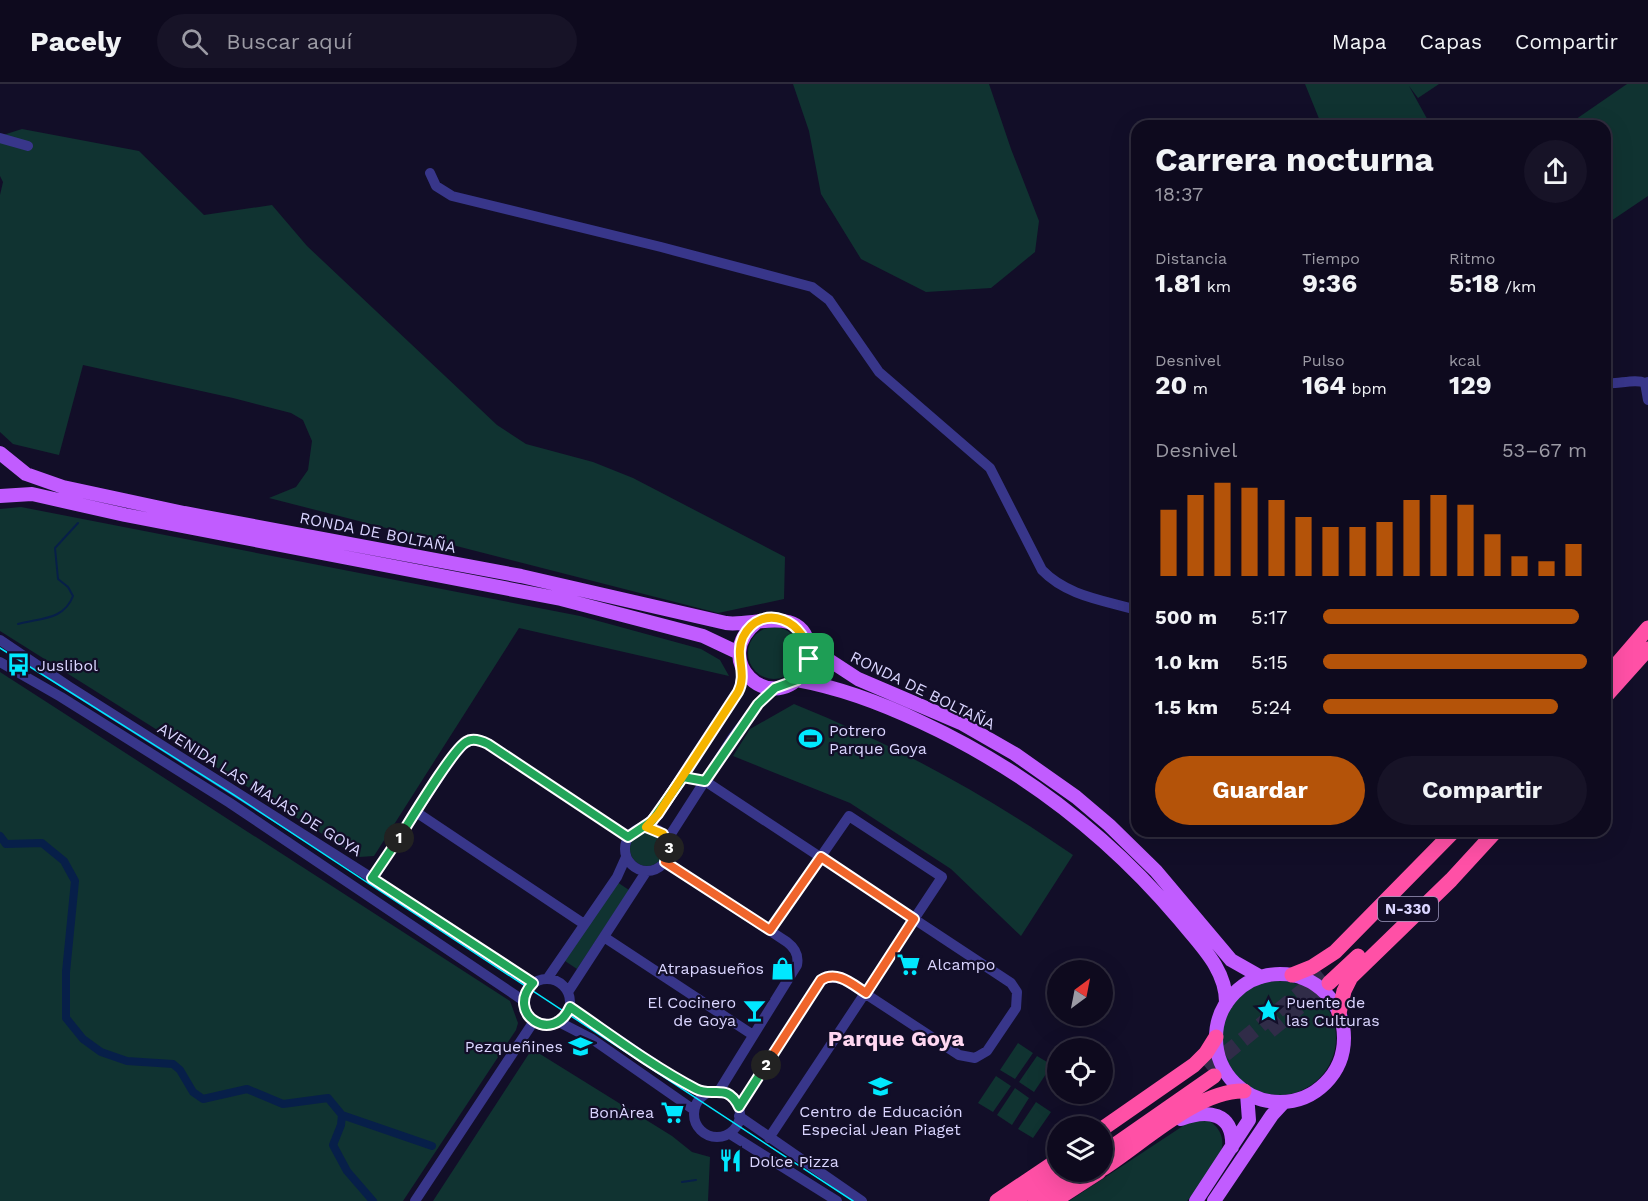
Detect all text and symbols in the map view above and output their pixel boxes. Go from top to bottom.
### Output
search box [157,14,577,68]
text: Pacely [30,25,121,58]
icon: search [178,25,211,58]
text: Buscar aquí [226,29,352,54]
text: Mapa [1332,29,1387,54]
text: Capas [1420,29,1482,54]
text: Compartir [1515,29,1618,54]
text: Carrera nocturna [1155,140,1434,179]
button: share [1524,140,1587,203]
text: 18:37 [1155,182,1203,206]
text: Distancia [1155,249,1227,268]
text: Tiempo [1302,249,1360,268]
text: Ritmo [1449,249,1495,268]
text: 1.81 [1155,268,1201,298]
text: 9:36 [1302,268,1357,298]
text: 5:18 [1449,268,1500,298]
text: km [1201,277,1231,296]
text: /km [1500,277,1536,296]
text: Desnivel [1155,351,1221,370]
text: Pulso [1302,351,1345,370]
text: kcal [1449,351,1481,370]
text: 20 [1155,370,1187,400]
text: 164 [1302,370,1346,400]
text: 129 [1449,370,1492,400]
text: m [1187,379,1208,398]
text: bpm [1346,379,1387,398]
text: Desnivel [1155,438,1237,462]
text: 53–67 m [1502,438,1587,462]
street label: RONDA DE BOLTAÑA [298,508,458,557]
text: 500 m [1155,605,1217,629]
text: 5:17 [1251,605,1288,629]
pin [783,633,834,684]
icon: arrive [792,642,825,675]
street label: RONDA DE BOLTAÑA [847,647,999,734]
text: 1.0 km [1155,650,1219,674]
text: 5:15 [1251,650,1288,674]
bus stop icon: Juslibol [6,652,32,678]
place label: Juslibol [37,656,98,675]
text: 1.5 km [1155,695,1218,719]
text: 5:24 [1251,695,1292,719]
street label: AVENIDA LAS MAJAS DE GOYA [154,719,366,861]
place label: Potrero Parque Goya [829,721,927,758]
sports icon: Potrero Parque Goya [798,726,824,752]
button: Guardar [1155,756,1365,825]
button: Compartir [1377,756,1587,825]
pin: 1 [384,823,414,853]
text: 1 [396,828,402,847]
pin: 3 [654,833,684,863]
text: 3 [664,838,674,857]
road number: N-330 [1378,897,1438,921]
supermarket icon: Alcampo [896,951,922,977]
shop icon: Atrapasueños [769,955,795,981]
place label: Alcampo [927,955,995,974]
place label: Atrapasueños [657,959,764,978]
north arrow [1047,960,1113,1026]
map controls [1047,960,1113,1182]
place label: El Cocinero de Goya [647,993,736,1030]
place label: Puente de las Culturas [1286,993,1380,1030]
bar icon: El Cocinero de Goya [741,998,767,1024]
place icon: Puente de las Culturas [1255,998,1281,1024]
district label: Parque Goya [828,1026,965,1051]
school or university icon: Pezqueñines [568,1033,594,1059]
place label: Pezqueñines [465,1037,563,1056]
button: locate [1047,1038,1113,1104]
pin: 2 [751,1050,781,1080]
text: 2 [761,1055,771,1074]
school or university icon: Centro de Educación Especial Jean Piaget [868,1073,894,1099]
supermarket icon: BonÀrea [659,1099,685,1125]
place label: Centro de Educación Especial Jean Piaget [799,1102,963,1139]
place label: BonÀrea [589,1103,654,1122]
button: layers [1047,1116,1113,1182]
restaurant icon: Dolce Pizza [718,1148,744,1174]
place label: Dolce Pizza [749,1152,839,1171]

